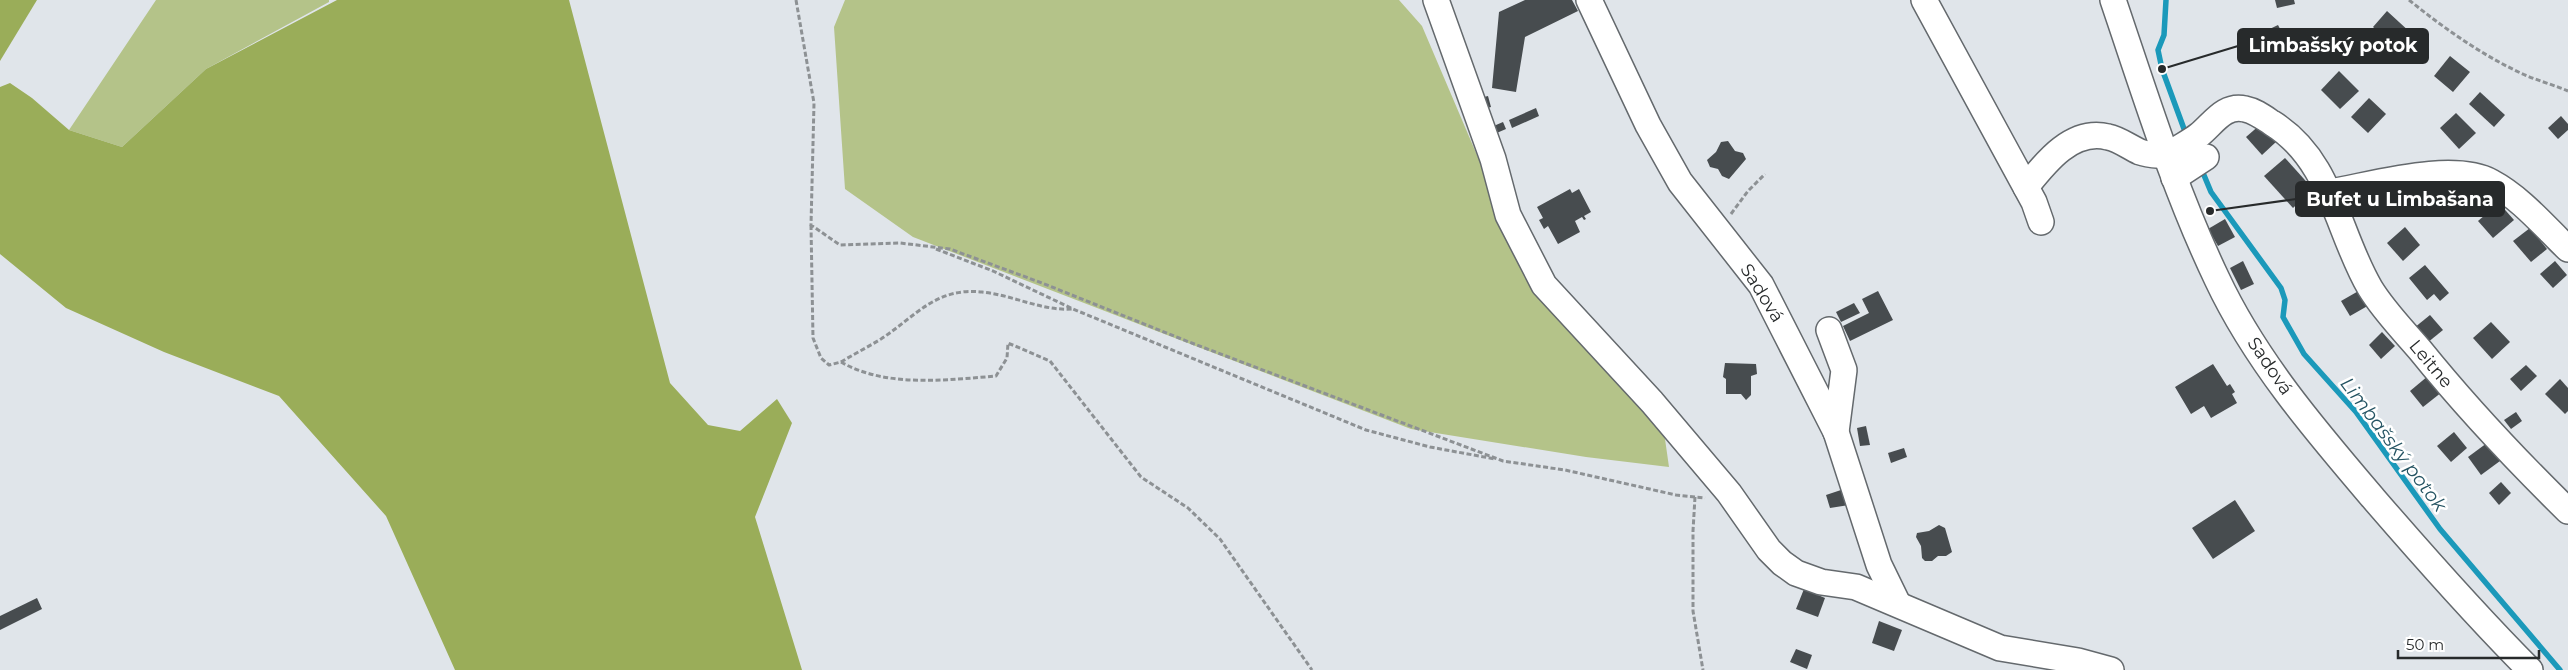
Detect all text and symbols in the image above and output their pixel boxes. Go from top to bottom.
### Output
callout: Limbašský potok [2238,29,2428,63]
text: Limbašský potok [2248,34,2418,57]
callout: Bufet u Limbašana [2296,182,2504,216]
text: Bufet u Limbašana [2306,188,2494,211]
street label: Sadová [1735,260,1789,326]
street label: Sadová [2243,333,2297,399]
street label: Leitne [2404,335,2458,393]
water label: Limbašský potok [2336,373,2452,517]
scale bar [2398,628,2539,660]
text: 50 m [2406,635,2444,654]

